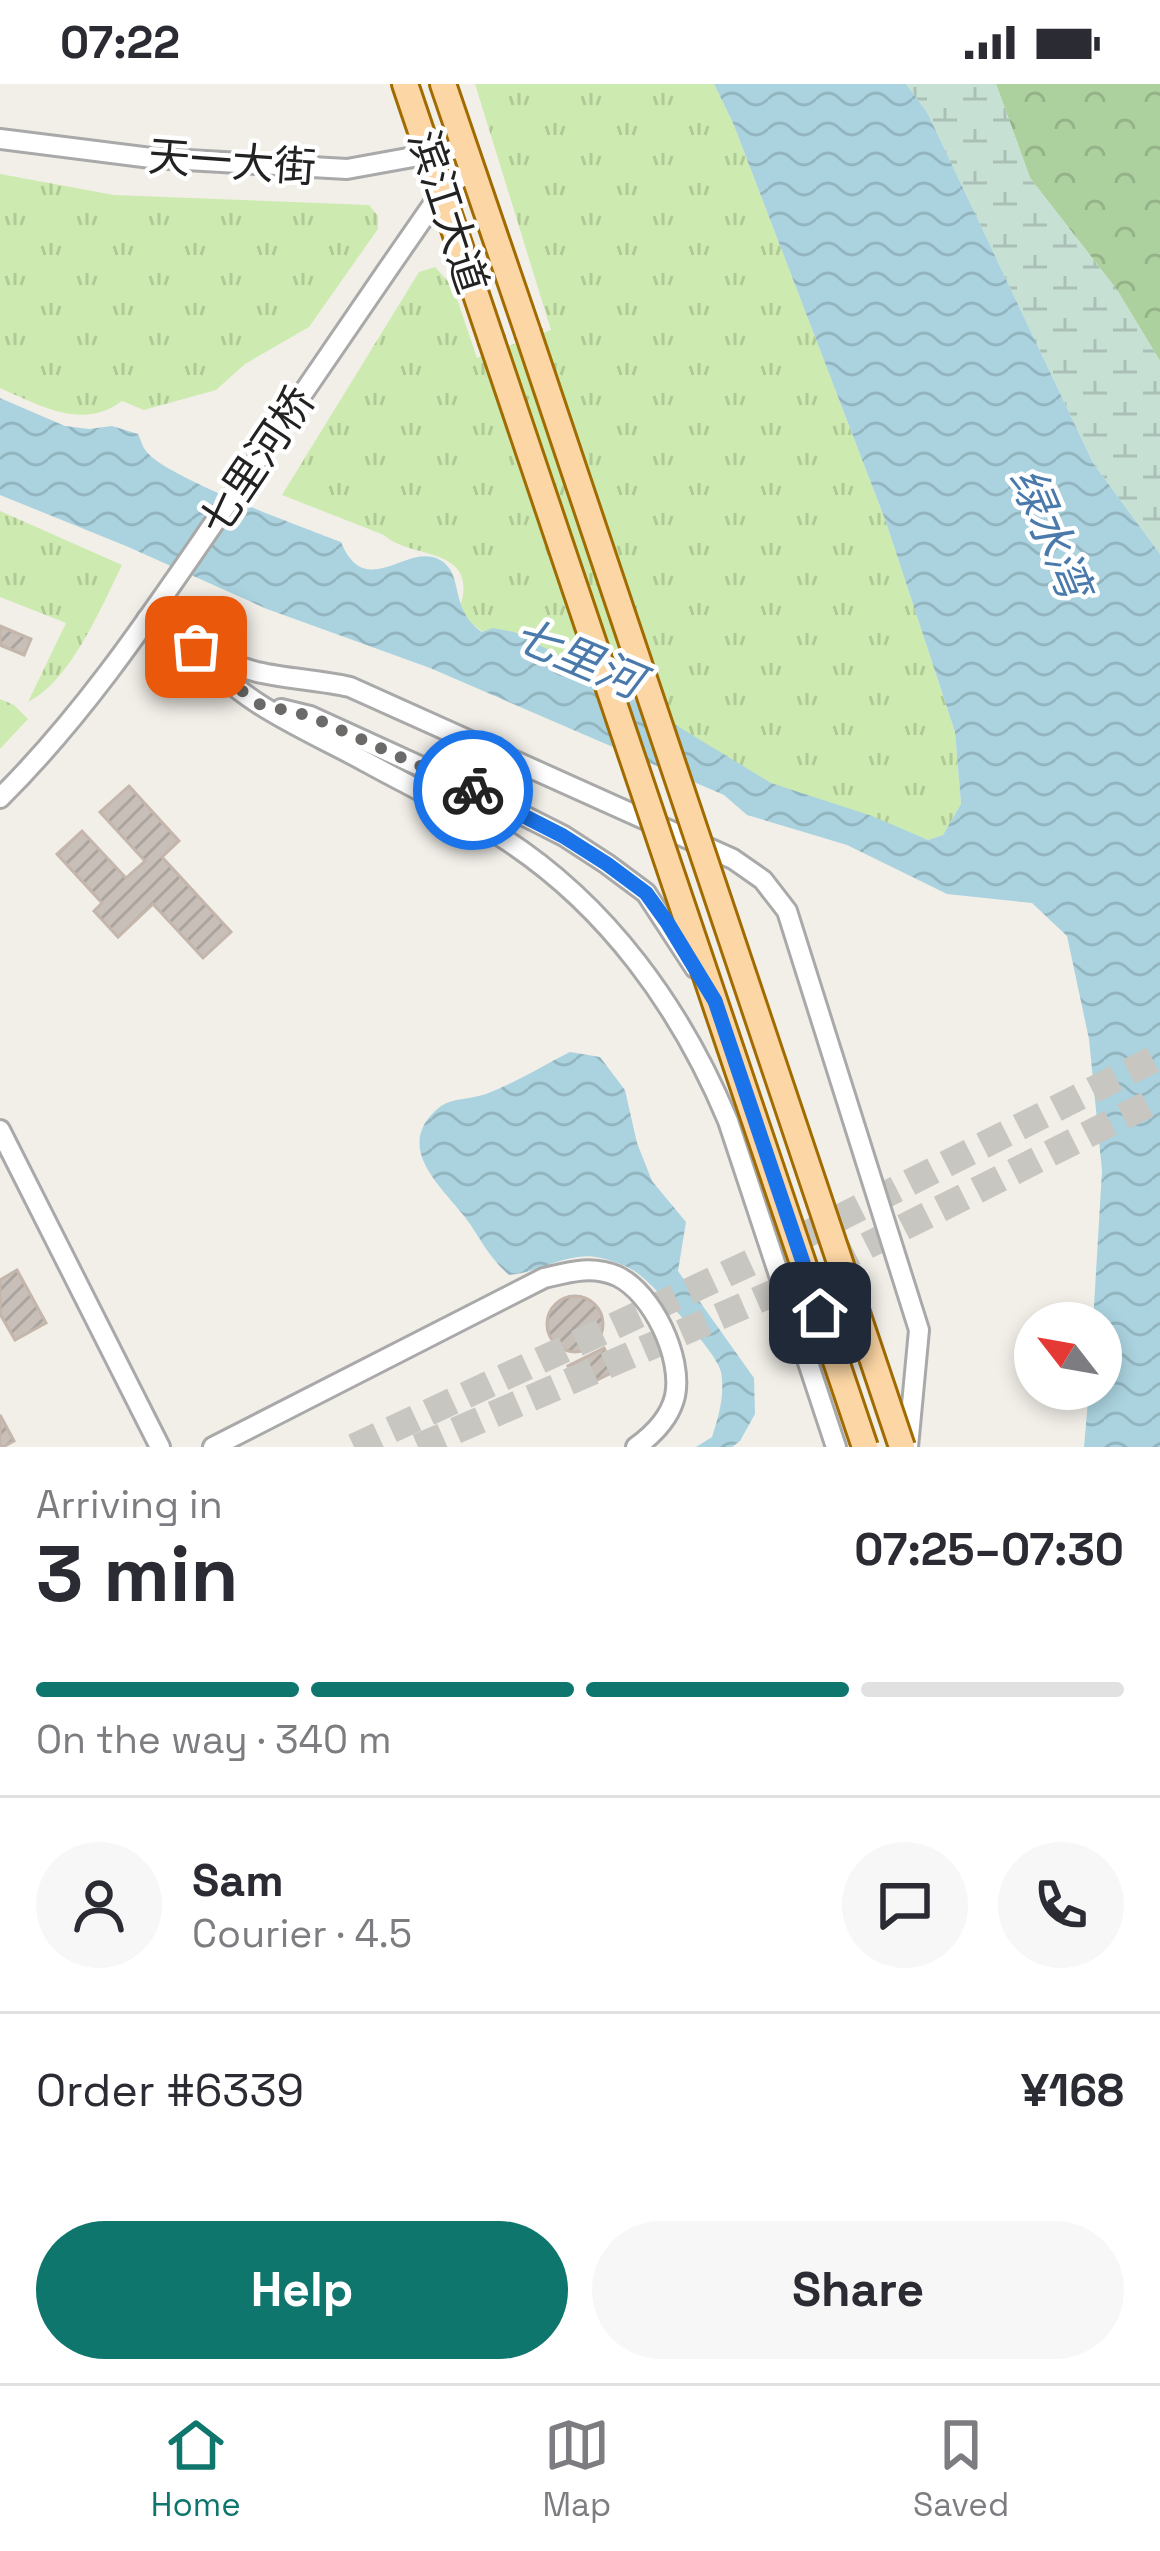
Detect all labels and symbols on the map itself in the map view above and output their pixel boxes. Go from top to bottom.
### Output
street label: 滨江大道 [397,124,499,300]
street label: 天一大街 [146,130,318,194]
street label: 七里河桥 [188,377,326,545]
water label: 绿水湾 [997,459,1105,612]
pin [145,596,247,698]
water label: 七里河 [505,605,659,714]
courier [413,730,533,850]
pin [769,1262,871,1364]
north arrow [1014,1302,1122,1410]

